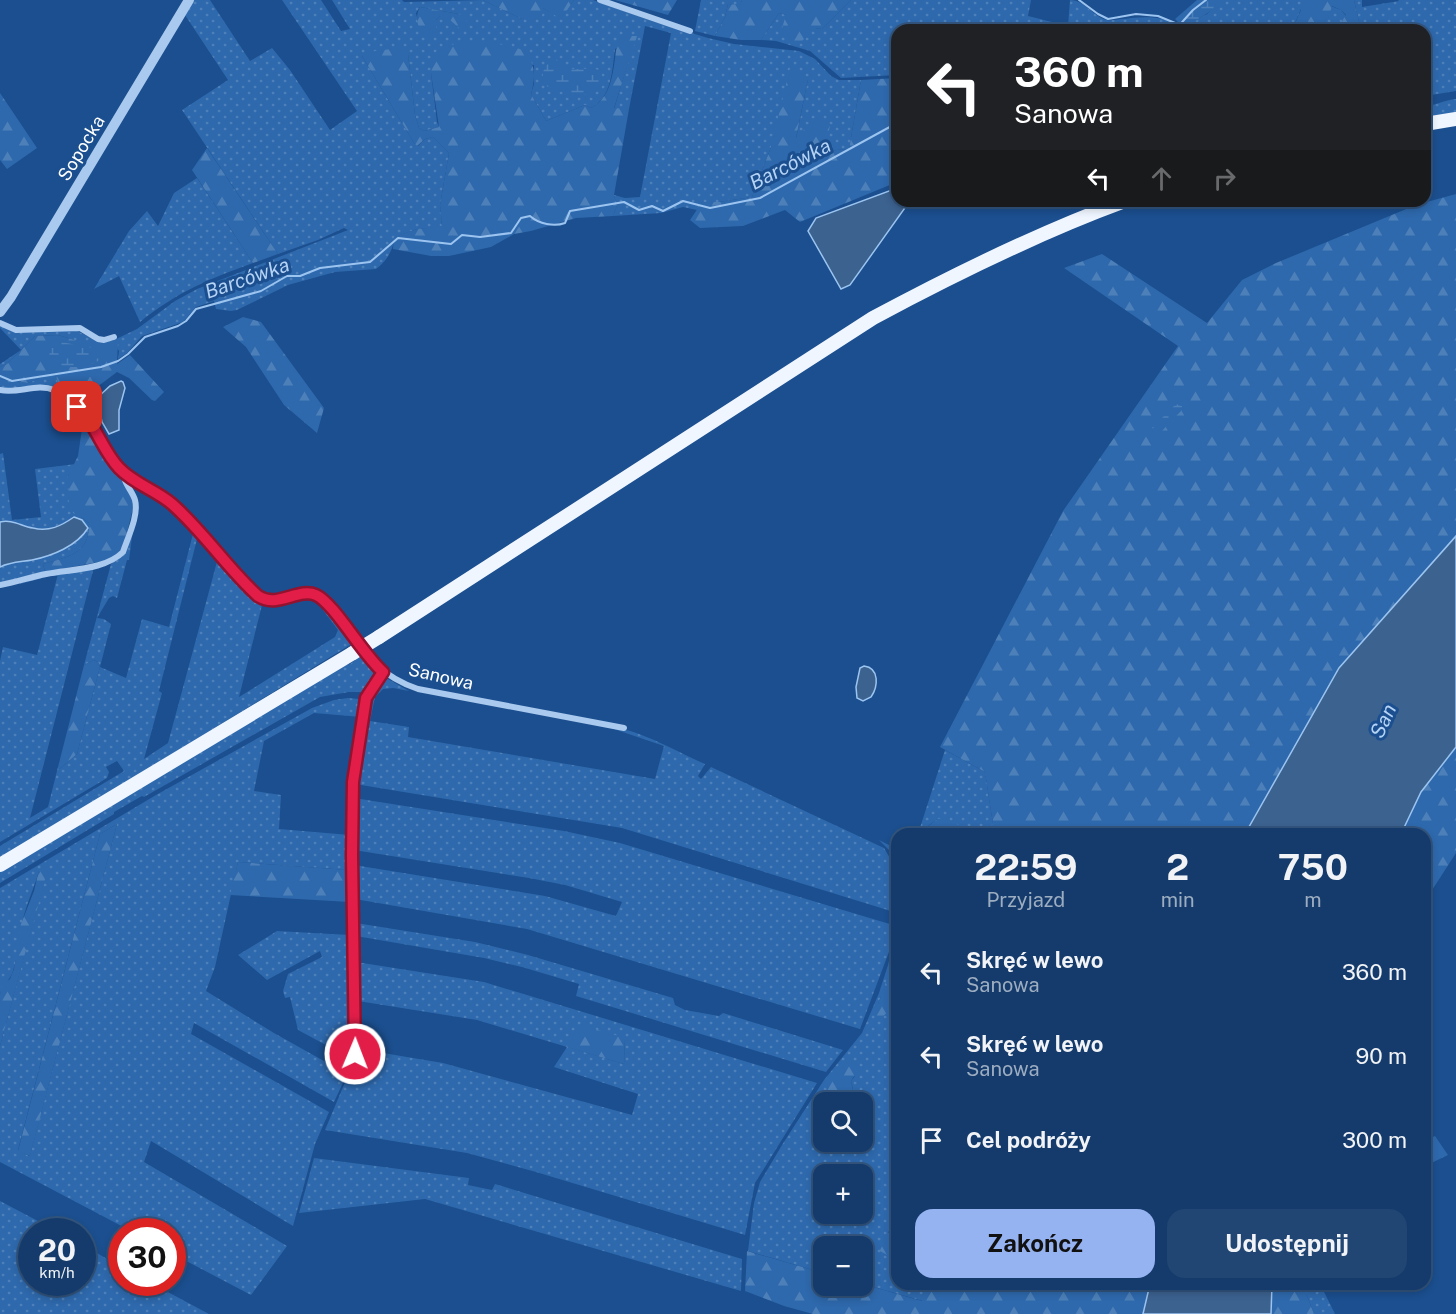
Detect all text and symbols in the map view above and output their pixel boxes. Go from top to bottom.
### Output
text: 360 m [1014,47,1144,96]
icon: left [915,48,993,126]
text: Sanowa [1014,97,1113,129]
street label: Sopocka [53,111,109,185]
water label: Barcówka [745,133,835,195]
icon: left [1082,162,1115,195]
icon: ahead [1145,162,1178,195]
icon: right [1208,162,1241,195]
water label: Barcówka [201,252,293,304]
pin [51,381,102,432]
icon: arrive [60,390,93,423]
street label: Sanowa [406,658,476,694]
water label: San [1365,700,1401,742]
text: 22:59 [974,846,1078,888]
text: 2 [1166,846,1189,888]
text: 750 [1278,846,1348,888]
text: Przyjazd [987,888,1065,912]
text: min [1161,888,1195,912]
text: m [1304,888,1321,912]
text: Skręć w lewo [966,947,1103,973]
icon: left [915,956,948,989]
text: 360 m [1342,959,1407,985]
text: Sanowa [966,973,1040,997]
position arrow [323,1022,387,1086]
text: Skręć w lewo [966,1031,1103,1057]
icon: left [915,1040,948,1073]
text: 90 m [1356,1043,1407,1069]
text: Sanowa [966,1057,1040,1081]
map controls [813,1092,873,1296]
button: search [813,1092,873,1152]
icon: arrive [915,1124,948,1157]
text: Cel podróży [966,1127,1091,1153]
text: 300 m [1342,1127,1407,1153]
button: + [813,1164,873,1224]
button: Zakończ [915,1209,1155,1278]
button: Udostępnij [1167,1209,1407,1278]
speed limit sign: 30 [108,1218,186,1296]
text: 20 [38,1232,76,1268]
button: − [813,1236,873,1296]
text: km/h [39,1264,75,1281]

